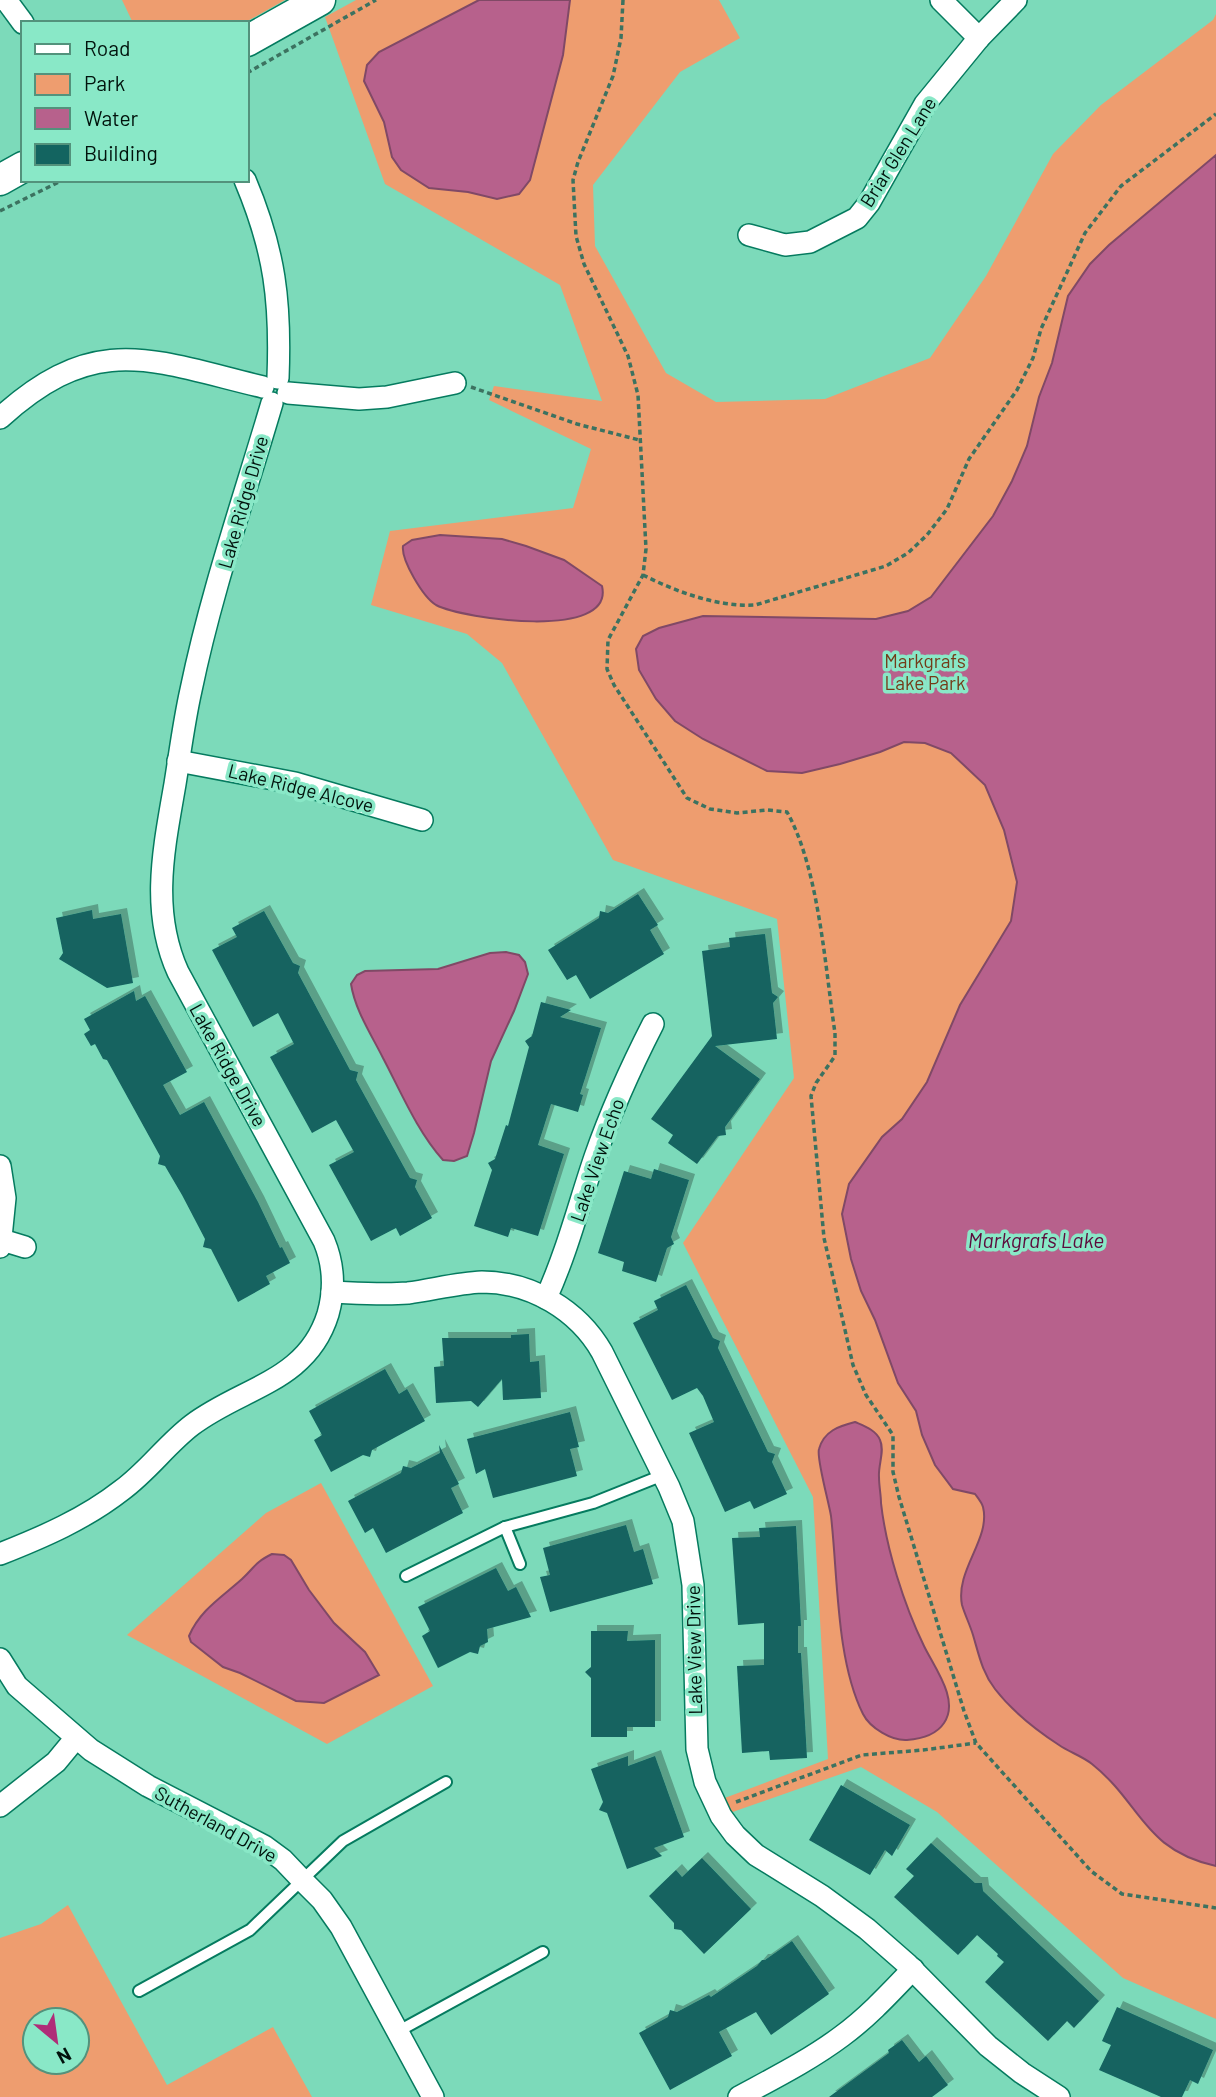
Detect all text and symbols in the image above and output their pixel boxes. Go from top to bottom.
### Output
legend [21,21,248,182]
text: Road [84,35,130,60]
text: Park [84,70,125,95]
street label: Briar Glen Lane [855,93,940,211]
text: Water [84,105,139,130]
text: Building [84,140,158,165]
street label: Lake Ridge Drive [213,433,272,571]
park label: Markgrafs Lake Park [884,649,966,694]
street label: Lake Ridge Alcove [226,758,376,817]
street label: Lake Ridge Drive [185,999,272,1130]
street label: Lake View Echo [565,1095,628,1224]
water label: Markgrafs Lake [968,1227,1104,1252]
street label: Lake View Drive [681,1585,706,1715]
street label: Sutherland Drive [151,1781,281,1867]
north arrow [21,2006,91,2076]
text: N [53,2043,76,2069]

